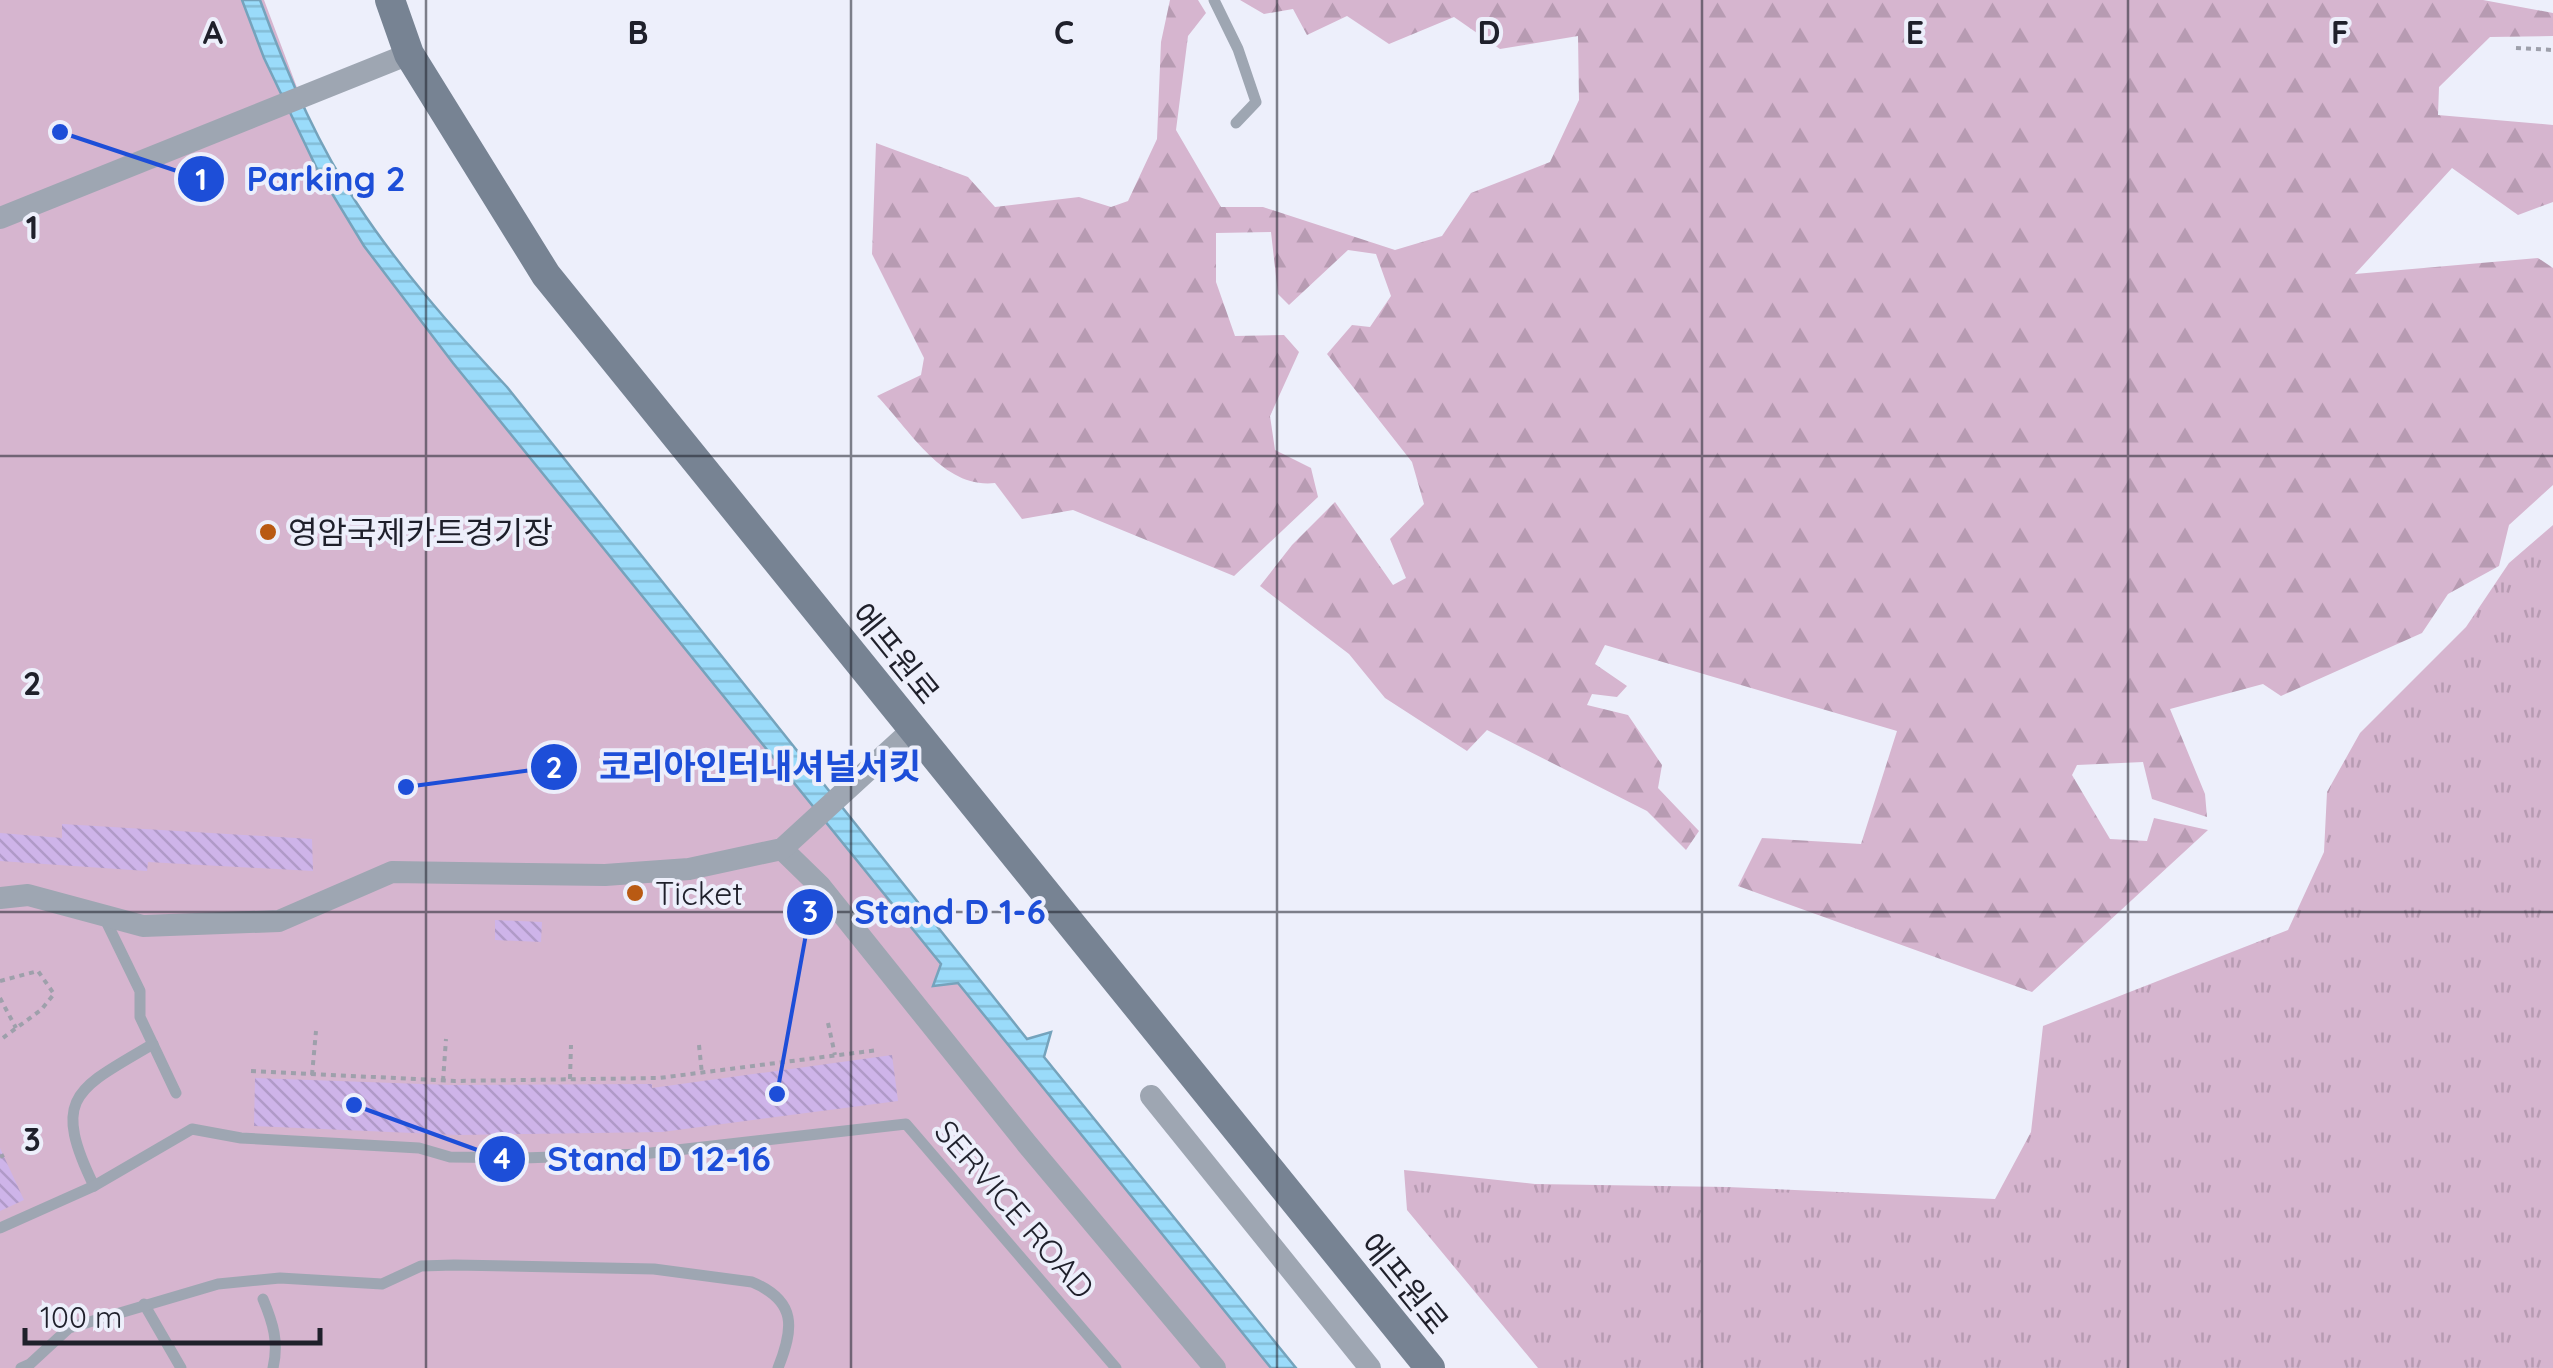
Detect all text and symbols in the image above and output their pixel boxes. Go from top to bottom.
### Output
text: A [203,12,224,52]
text: B [628,12,648,52]
text: C [1054,12,1074,52]
text: D [1478,12,1500,52]
text: E [1906,12,1924,52]
text: F [2331,12,2349,52]
callout: Parking 2 [176,147,425,212]
text: Parking 2 [246,156,406,200]
text: 1 [195,160,207,198]
text: 1 [26,207,38,247]
place label: 영암국제카트경기장 [288,512,553,552]
marker: 영암국제카트경기장 [257,521,279,543]
street label: 에프원로 [843,595,949,711]
text: 2 [23,663,41,703]
callout: 코리아인터내셔널서킷 [529,735,941,800]
text: 코리아인터내셔널서킷 [599,744,921,788]
text: 2 [545,748,563,786]
place label: Ticket [655,873,743,913]
callout: Stand D 1-6 [785,879,1066,944]
marker: Ticket [624,882,646,904]
text: Stand D 1-6 [854,889,1046,933]
text: 3 [802,892,818,930]
street label: SERVICE ROAD [927,1112,1103,1306]
text: 3 [23,1119,41,1159]
callout: Stand D 12-16 [477,1126,790,1191]
text: Stand D 12-16 [547,1136,771,1180]
text: 4 [493,1139,511,1177]
street label: 에프원로 [1352,1225,1458,1341]
scale bar [25,1283,320,1345]
text: 100 m [40,1298,122,1336]

